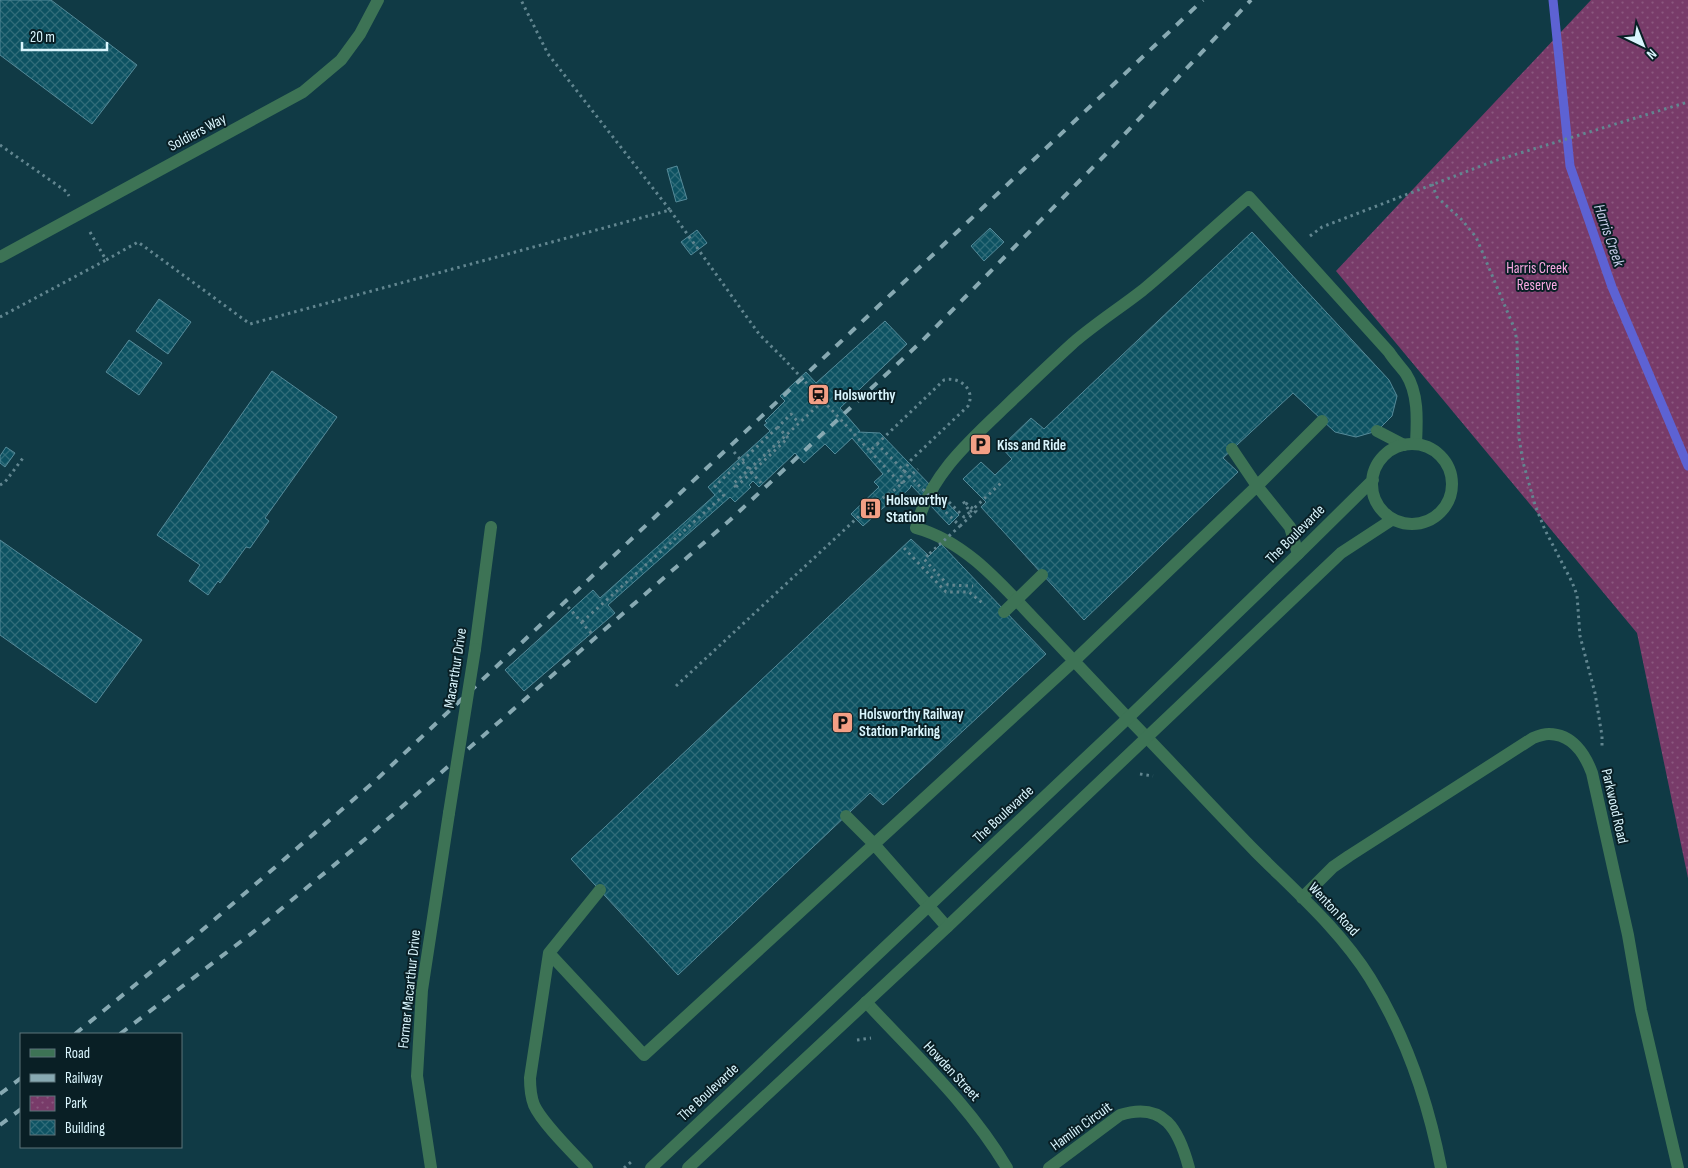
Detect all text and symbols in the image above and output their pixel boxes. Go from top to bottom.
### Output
scale bar [22,20,108,52]
north arrow [1618,20,1668,70]
text: 20 m [30,28,55,47]
text: N [1643,45,1660,63]
street label: Soldiers Way [165,109,230,156]
water label: Harris Creek [1589,202,1628,270]
park label: Harris Creek Reserve [1506,259,1568,295]
station icon: Holsworthy [806,383,830,407]
place label: Holsworthy [834,386,896,405]
parking icon: Kiss and Ride [969,433,993,457]
place label: Kiss and Ride [997,436,1066,455]
place label: Holsworthy Station [886,491,948,527]
building icon: Holsworthy Station [858,497,882,521]
street label: The Boulevarde [1262,501,1329,568]
street label: Macarthur Drive [440,627,471,710]
place label: Holsworthy Railway Station Parking [859,705,964,741]
parking icon: Holsworthy Railway Station Parking [831,711,855,735]
street label: Parkwood Road [1597,767,1632,845]
street label: The Boulevarde [969,781,1038,847]
street label: Wenton Road [1304,879,1363,940]
street label: Former Macarthur Drive [394,929,425,1049]
legend [20,1033,182,1148]
street label: Howden Street [919,1037,984,1106]
text: Road [65,1044,90,1063]
street label: The Boulevarde [674,1059,743,1125]
text: Railway [65,1069,103,1088]
text: Park [65,1094,87,1113]
street label: Hamlin Circuit [1047,1097,1116,1155]
text: Building [65,1119,105,1138]

